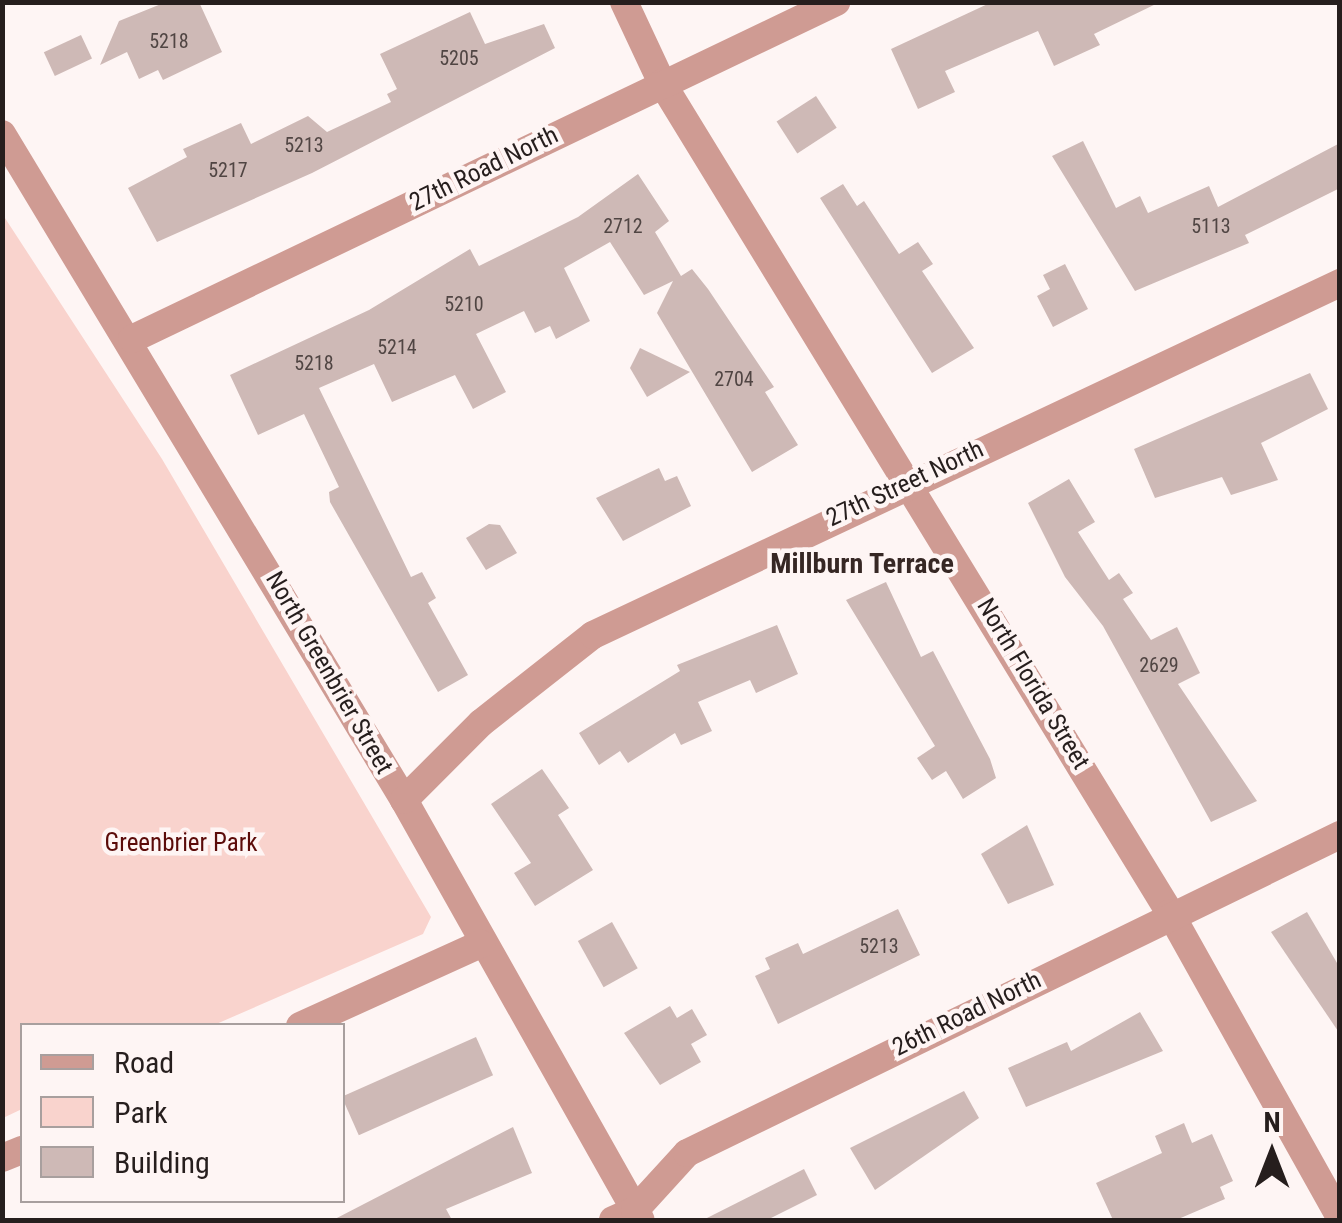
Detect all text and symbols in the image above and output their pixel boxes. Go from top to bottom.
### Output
house number: 5218 [149,29,189,53]
house number: 5205 [439,46,479,70]
street label: 27th Road North [405,120,563,218]
house number: 5213 [284,133,324,157]
house number: 5217 [208,158,248,182]
house number: 2712 [603,214,643,238]
house number: 5113 [1191,214,1231,238]
house number: 5210 [444,292,484,316]
house number: 5214 [377,335,417,359]
house number: 5218 [294,351,334,375]
house number: 2704 [714,367,754,391]
street label: 27th Street North [822,434,988,534]
district label: Millburn Terrace [770,547,954,581]
street label: North Greenbrier Street [259,567,399,779]
street label: North Florida Street [970,593,1096,775]
house number: 2629 [1139,653,1179,677]
park label: Greenbrier Park [104,828,258,858]
house number: 5213 [859,934,899,958]
street label: 26th Road North [888,965,1046,1063]
legend [20,1023,345,1203]
text: Road [114,1045,174,1080]
text: Park [114,1095,168,1130]
north arrow [1222,1103,1322,1203]
text: N [1263,1106,1281,1139]
text: Building [114,1145,210,1180]

